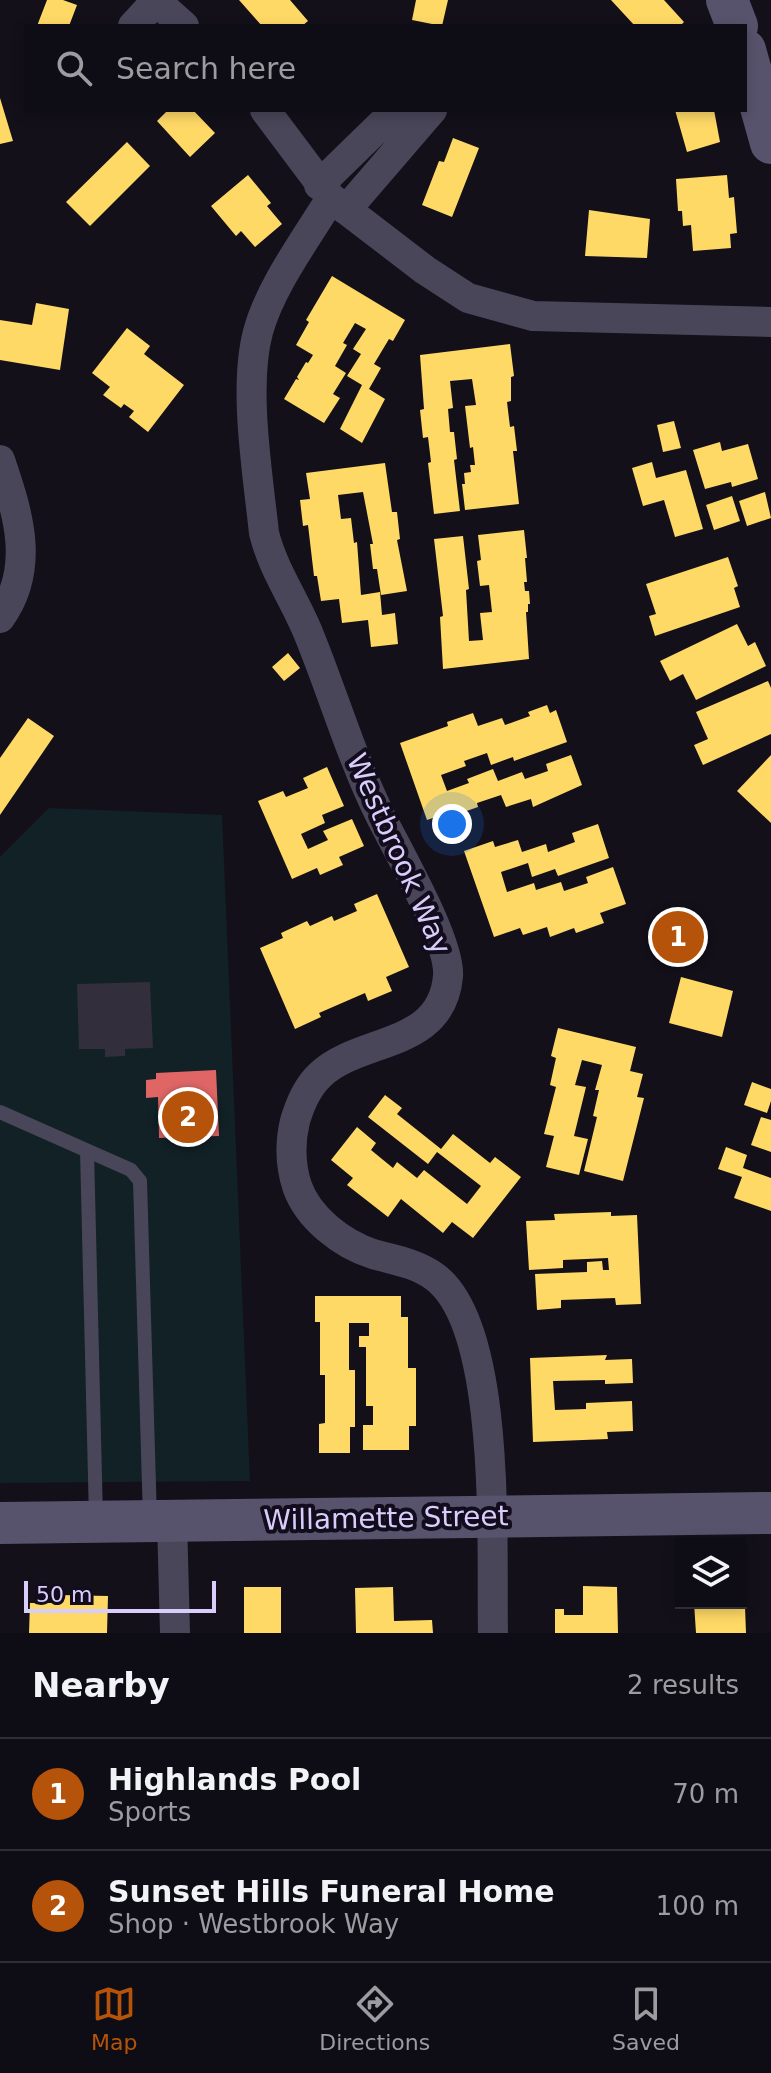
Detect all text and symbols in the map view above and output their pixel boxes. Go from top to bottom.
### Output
search box [24,24,747,112]
icon: search [52,46,96,90]
text: Search here [116,51,296,86]
street label: Westbrook Way [340,748,458,960]
your location [432,804,472,844]
pin: 1 [652,907,704,967]
pin: 2 [162,1087,214,1147]
street label: Willamette Street [263,1499,509,1537]
map controls [675,1537,747,1609]
button: layers [675,1537,747,1609]
scale bar [24,1577,216,1613]
text: 50 m [36,1582,92,1607]
text: Nearby [32,1665,170,1705]
text: 2 results [627,1670,739,1700]
text: Highlands Pool [108,1762,361,1797]
text: 1 [49,1779,67,1809]
text: 70 m [672,1779,739,1809]
text: Sports [108,1797,191,1827]
text: Sunset Hills Funeral Home [108,1874,555,1909]
text: 2 [49,1891,67,1921]
text: 100 m [656,1891,739,1921]
text: Shop · Westbrook Way [108,1909,399,1939]
tab: Map [91,1982,137,2055]
tab: Directions [319,1982,430,2055]
tab: Saved [612,1982,680,2055]

